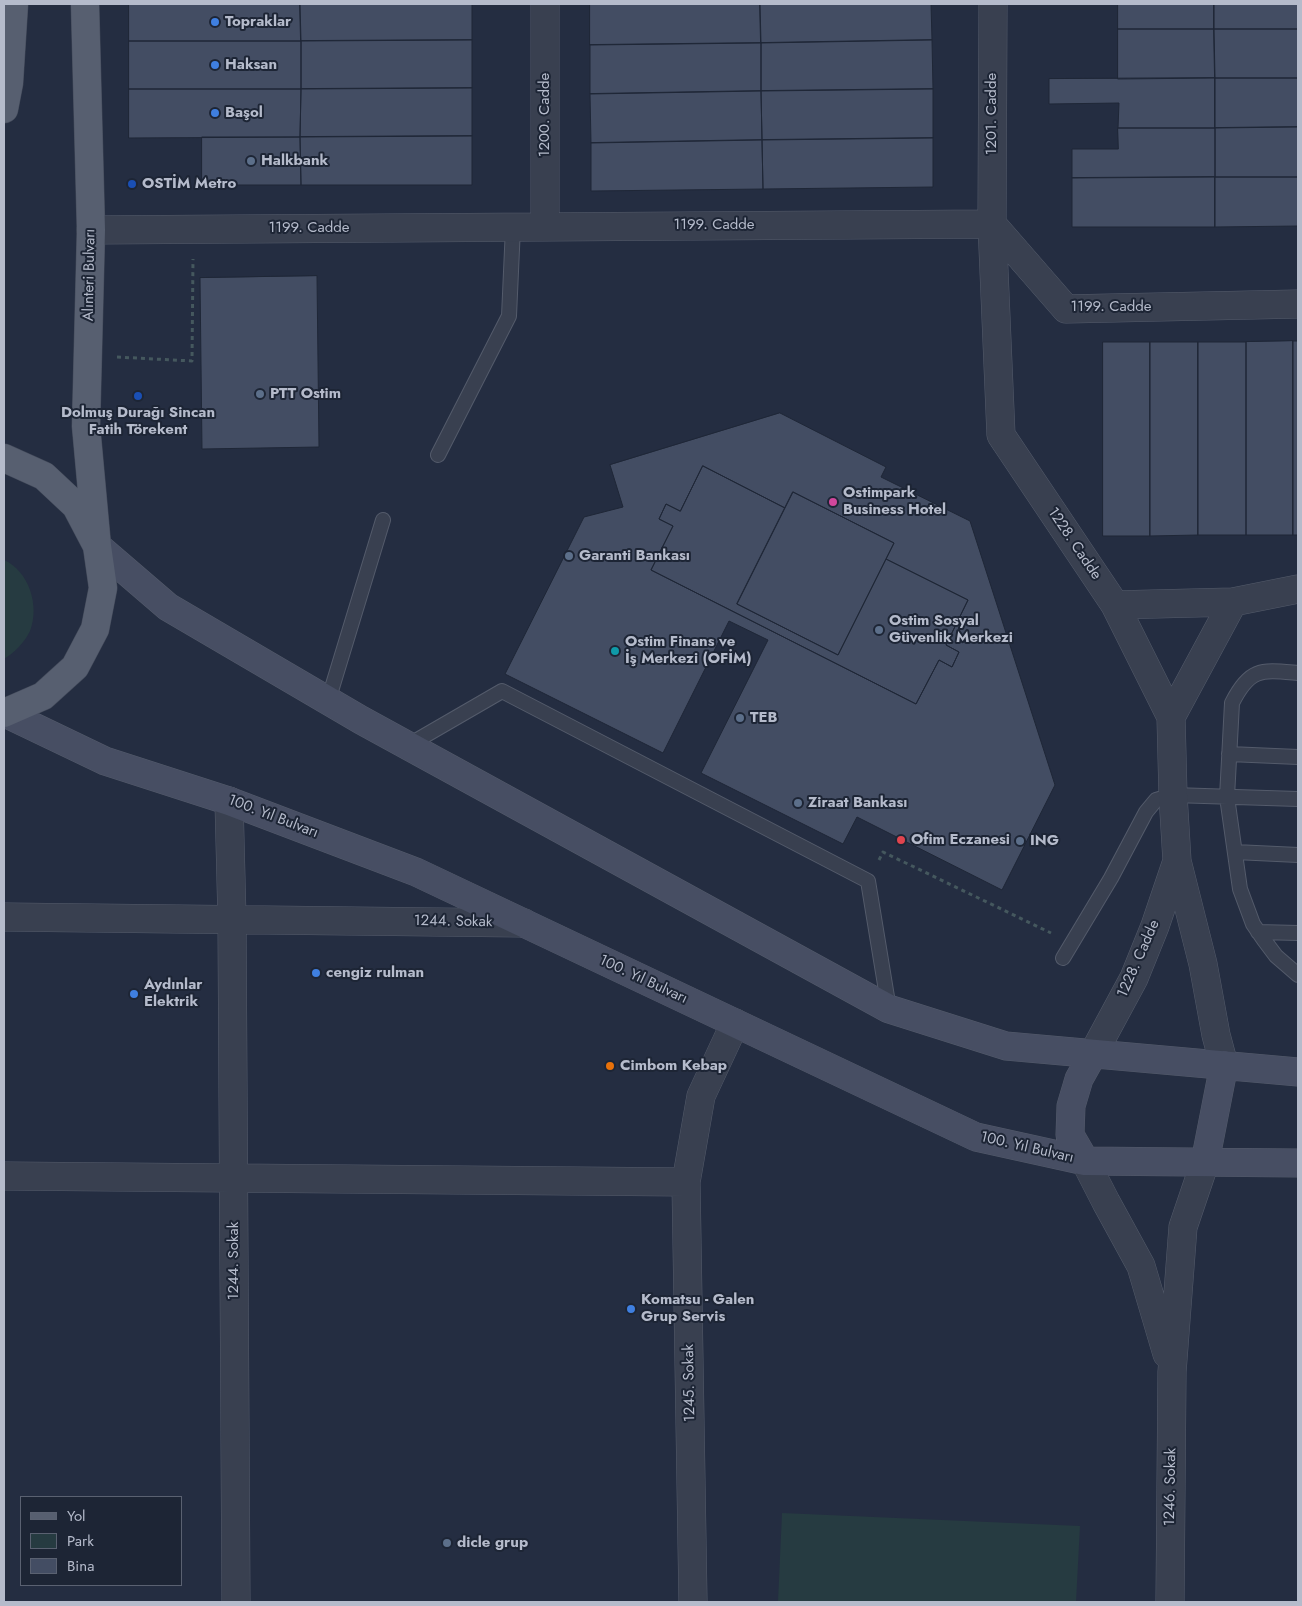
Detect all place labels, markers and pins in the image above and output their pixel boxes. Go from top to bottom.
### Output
place label: Topraklar [225,13,291,31]
marker: Topraklar [209,16,221,28]
place label: Haksan [225,56,277,74]
marker: Haksan [209,59,221,71]
place label: Başol [225,104,263,122]
marker: Başol [209,107,221,119]
place label: Halkbank [261,152,328,170]
marker: Halkbank [245,155,257,167]
place label: OSTİM Metro [142,175,236,193]
marker: OSTİM Metro [126,178,138,190]
place label: PTT Ostim [270,385,341,403]
marker: PTT Ostim [254,388,266,400]
marker: Dolmuş Durağı Sincan Fatih Törekent [132,390,144,402]
place label: Dolmuş Durağı Sincan Fatih Törekent [61,404,215,439]
place label: Ostimpark Business Hotel [843,484,946,519]
marker: Ostimpark Business Hotel [827,496,839,508]
place label: Garanti Bankası [579,547,690,565]
marker: Garanti Bankası [563,550,575,562]
place label: Ostim Sosyal Güvenlik Merkezi [889,612,1013,647]
marker: Ostim Sosyal Güvenlik Merkezi [873,624,885,636]
place label: Ostim Finans ve İş Merkezi (OFİM) [625,633,752,668]
marker: Ostim Finans ve İş Merkezi (OFİM) [609,645,621,657]
place label: TEB [750,709,777,727]
marker: TEB [734,712,746,724]
place label: Ziraat Bankası [808,794,907,812]
marker: Ziraat Bankası [792,797,804,809]
place label: Ofim Eczanesi [911,831,1010,849]
place label: ING [1030,832,1059,850]
marker: Ofim Eczanesi [895,834,907,846]
marker: ING [1014,835,1026,847]
place label: cengiz rulman [326,964,424,982]
marker: cengiz rulman [310,967,322,979]
place label: Aydınlar Elektrik [144,976,202,1011]
marker: Aydınlar Elektrik [128,988,140,1000]
place label: Cimbom Kebap [620,1057,727,1075]
marker: Cimbom Kebap [604,1060,616,1072]
place label: Komatsu - Galen Grup Servis [641,1291,754,1326]
marker: Komatsu - Galen Grup Servis [625,1303,637,1315]
place label: dicle grup [457,1534,528,1552]
marker: dicle grup [441,1537,453,1549]

